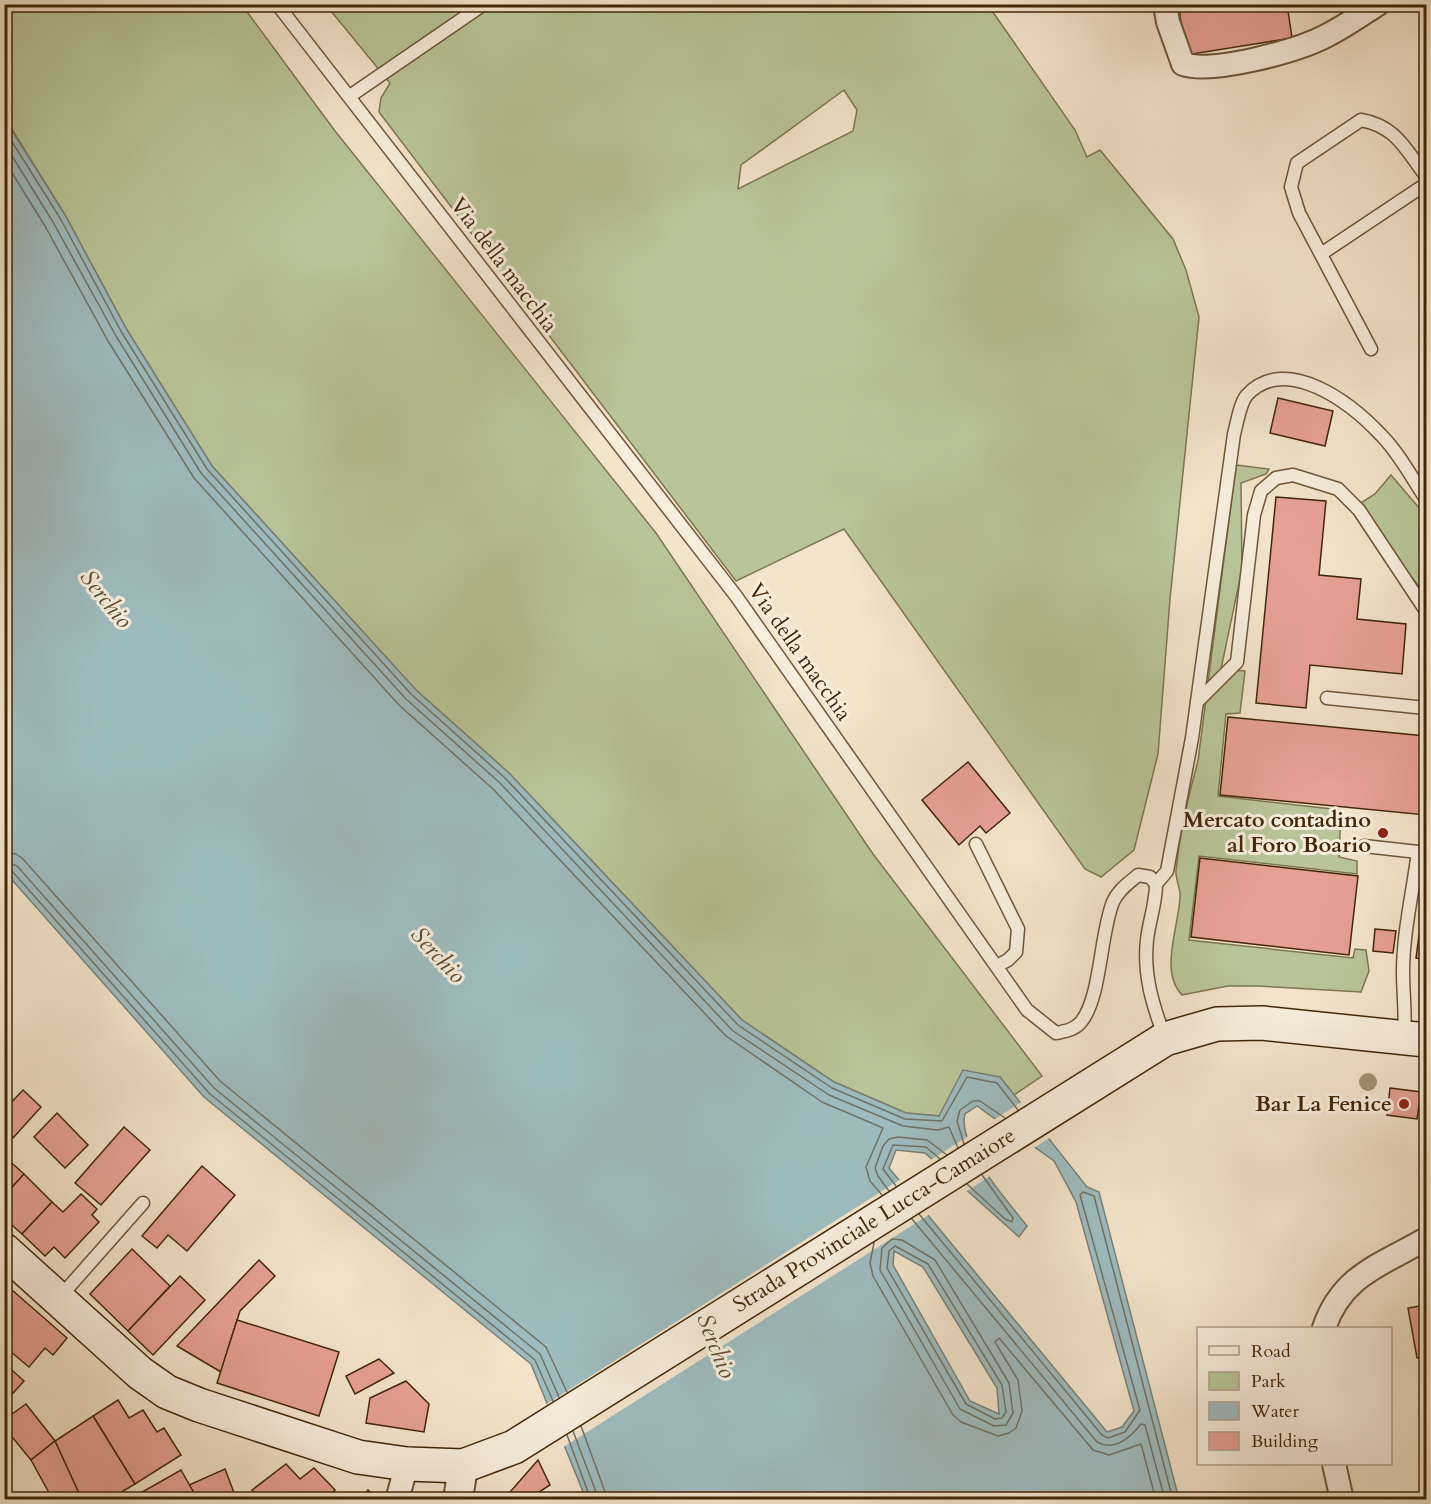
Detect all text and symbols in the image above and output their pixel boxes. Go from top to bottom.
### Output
street label: Via della macchia [443,191,565,339]
water label: Serchio [72,562,140,636]
street label: Via della macchia [741,577,859,727]
place label: Mercato contadino al Foro Boario [1183,805,1371,860]
marker: Mercato contadino al Foro Boario [1376,826,1390,840]
water label: Serchio [403,919,473,991]
place label: Bar La Fenice [1255,1089,1392,1119]
marker: Bar La Fenice [1397,1097,1411,1111]
street label: Strada Provinciale Lucca-Camaiore [727,1120,1021,1320]
water label: Serchio [688,1309,744,1383]
legend [1197,1327,1392,1465]
text: Road [1251,1339,1291,1364]
text: Park [1251,1369,1286,1394]
text: Water [1250,1399,1300,1424]
text: Building [1251,1429,1319,1454]

